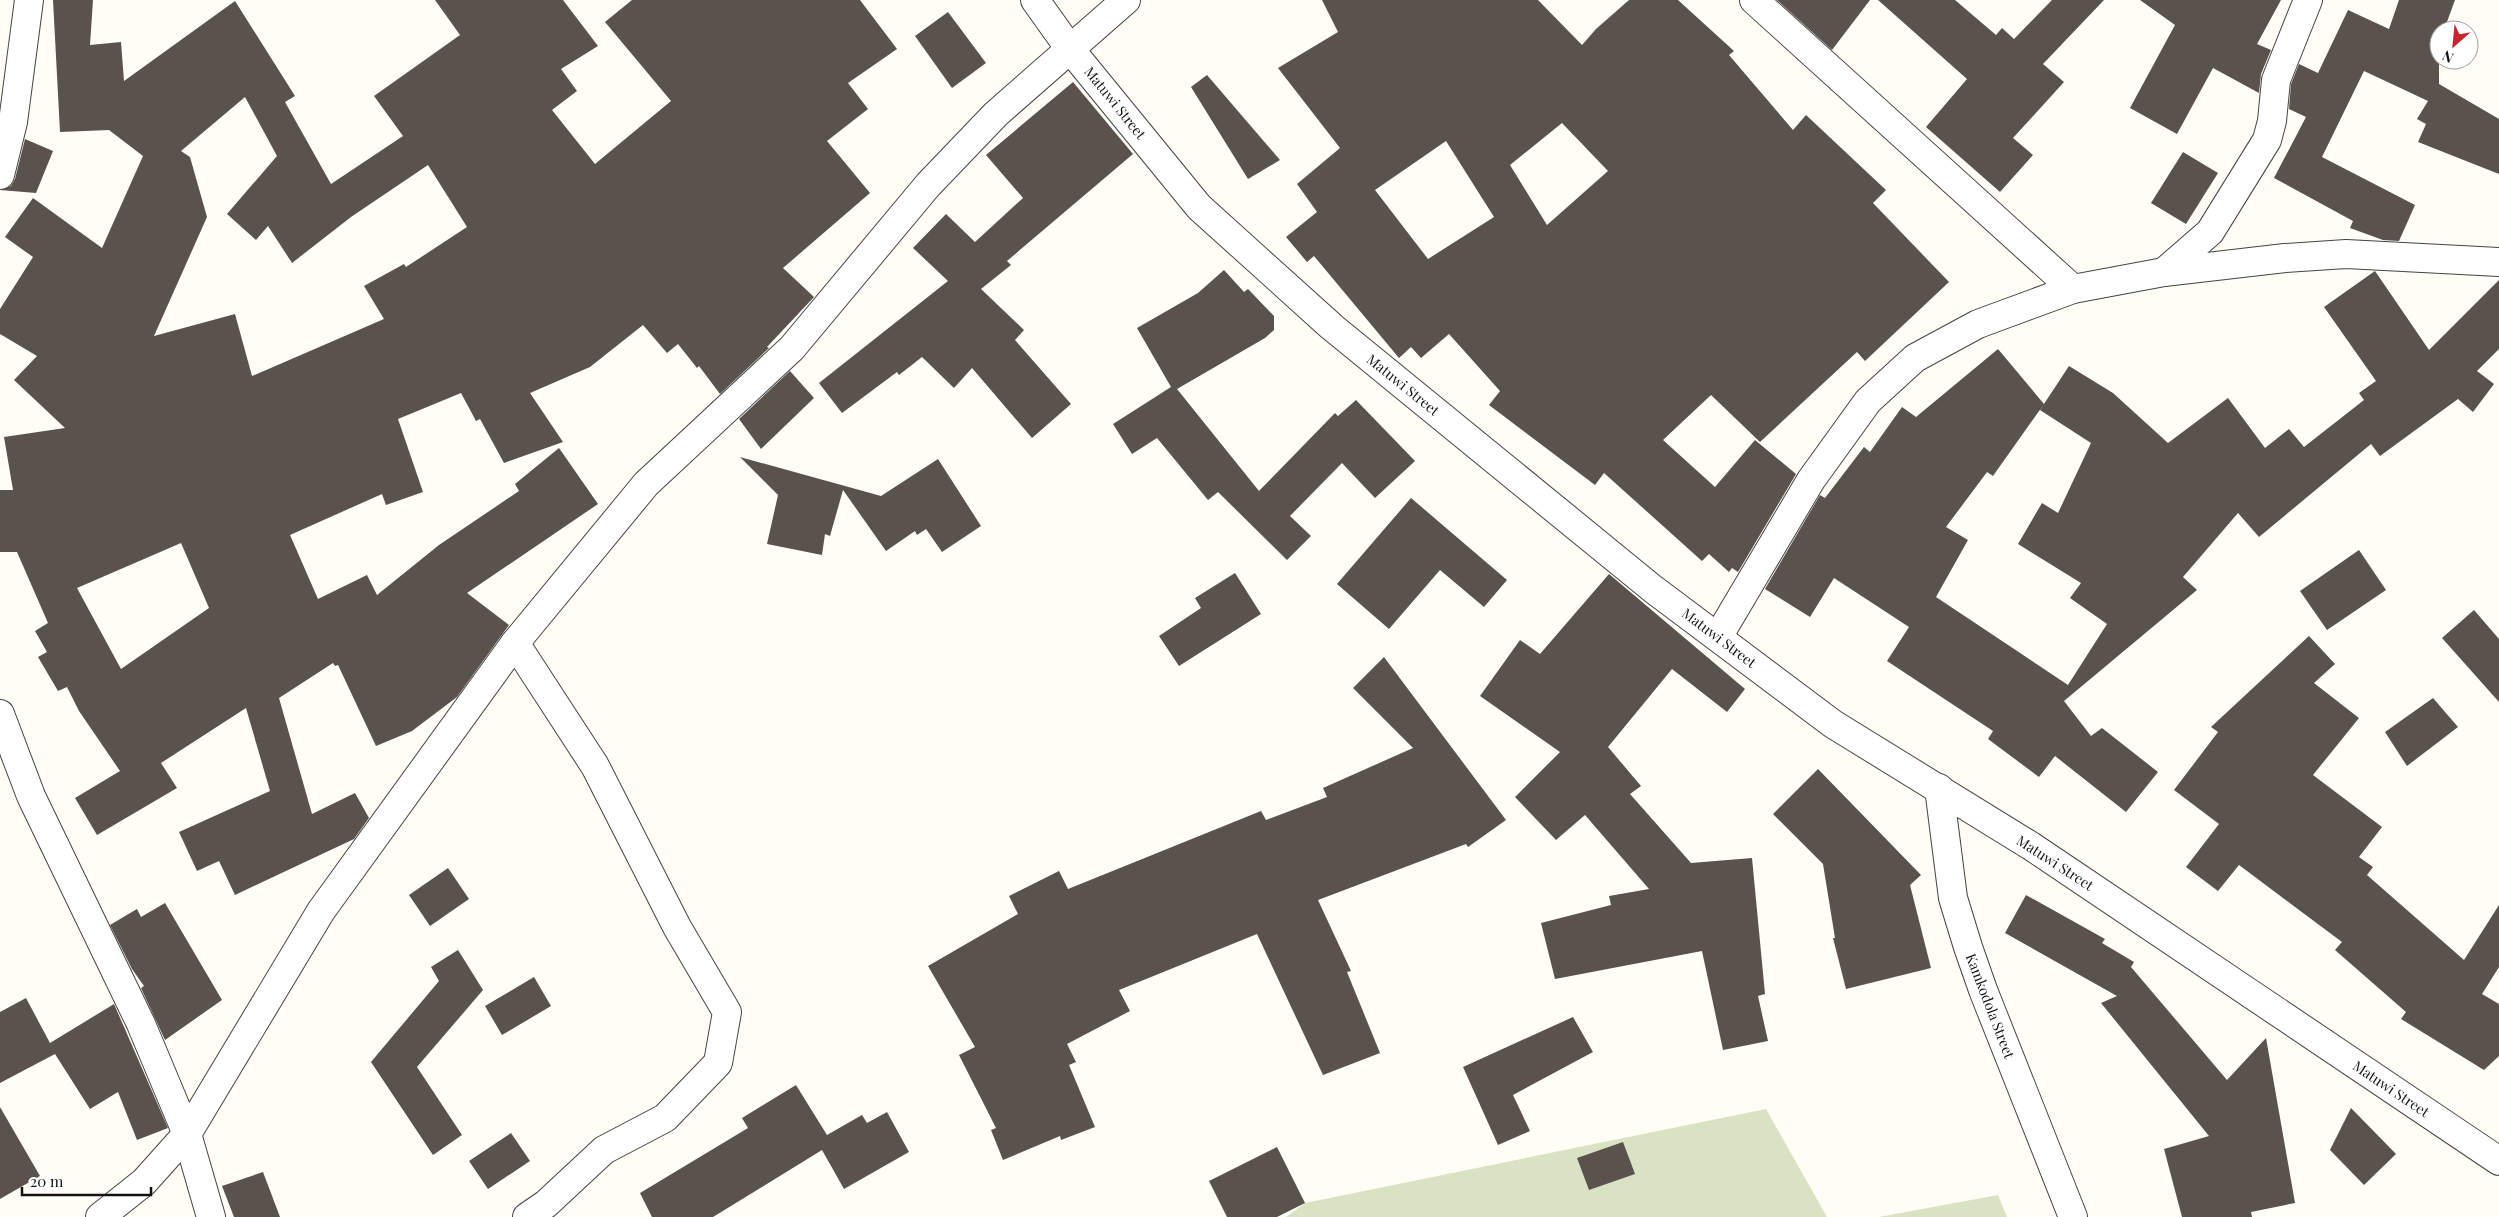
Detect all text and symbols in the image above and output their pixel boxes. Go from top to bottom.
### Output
north arrow [2429,20,2479,70]
text: N [2439,46,2457,68]
street label: Matuwi Street [1080,62,1151,144]
street label: Matuwi Street [1363,349,1444,420]
street label: Matuwi Street [1678,603,1761,672]
street label: Matuwi Street [2013,831,2098,895]
street label: Kamkodola Street [1962,951,2020,1062]
street label: Matuwi Street [2349,1056,2434,1122]
scale bar [22,1164,151,1196]
text: 20 m [30,1171,64,1191]

